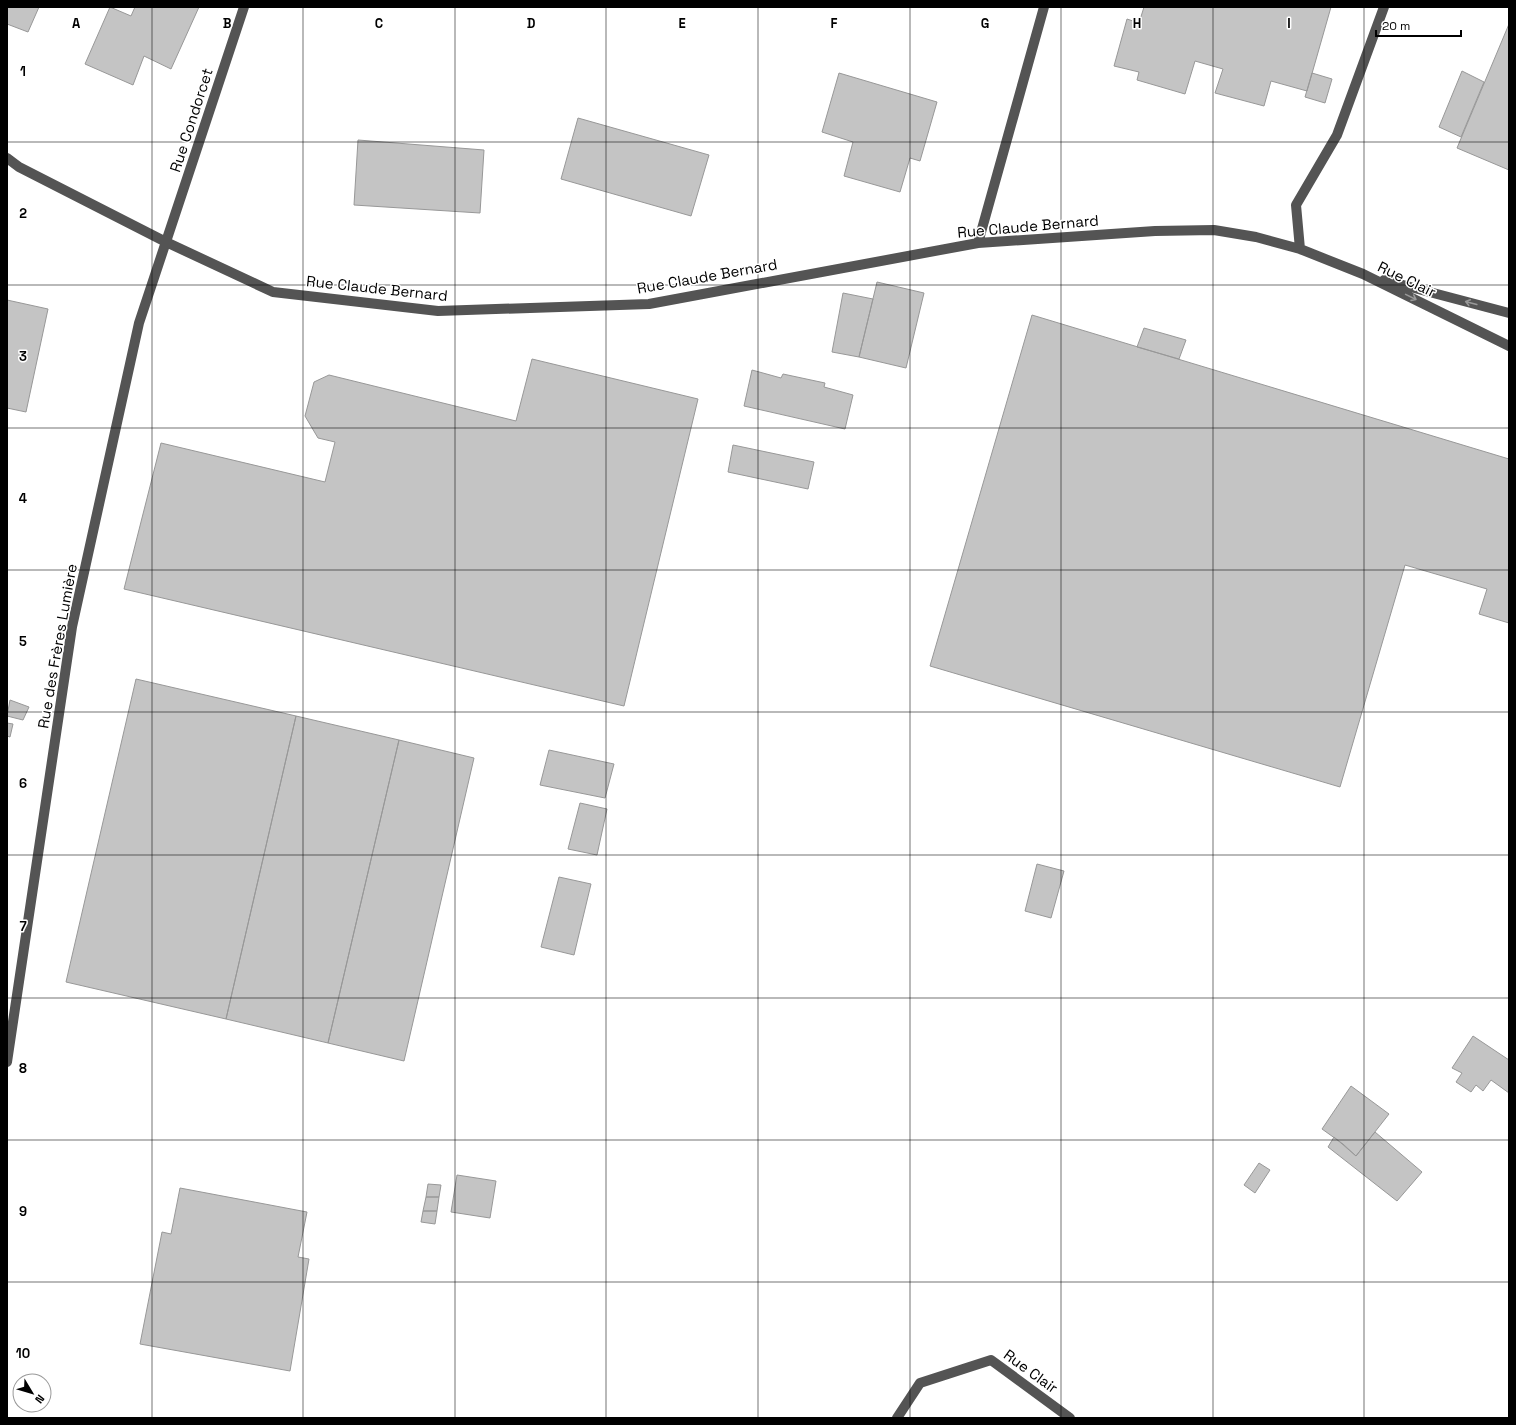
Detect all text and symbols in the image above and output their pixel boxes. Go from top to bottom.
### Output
scale bar [1376,12,1461,38]
text: A [72,15,81,32]
text: B [223,15,232,32]
text: C [375,15,383,32]
text: D [527,15,536,32]
text: E [678,15,686,32]
text: F [831,15,838,32]
text: G [981,15,989,32]
text: H [1133,15,1141,32]
text: I [1287,15,1291,32]
text: 20 m [1382,18,1410,34]
text: 1 [20,63,26,80]
street label: Rue Condorcet [165,65,217,174]
text: 2 [19,205,27,222]
street label: Rue Claude Bernard [956,210,1100,242]
street label: Rue Claude Bernard [635,254,779,298]
street label: Rue Clair [1375,257,1440,301]
street label: Rue Claude Bernard [305,271,449,305]
one-way arrow [1404,294,1416,302]
one-way arrow [1465,298,1478,306]
text: 3 [19,348,27,365]
text: 4 [19,490,27,507]
street label: Rue des Frères Lumière [33,562,81,730]
text: 5 [19,633,27,650]
text: 6 [19,775,27,792]
text: 7 [19,918,27,935]
text: 8 [19,1060,27,1077]
text: 9 [19,1203,27,1220]
text: 10 [16,1345,30,1362]
street label: Rue Clair [1000,1345,1062,1397]
north arrow [12,1373,52,1413]
text: N [32,1392,48,1406]

